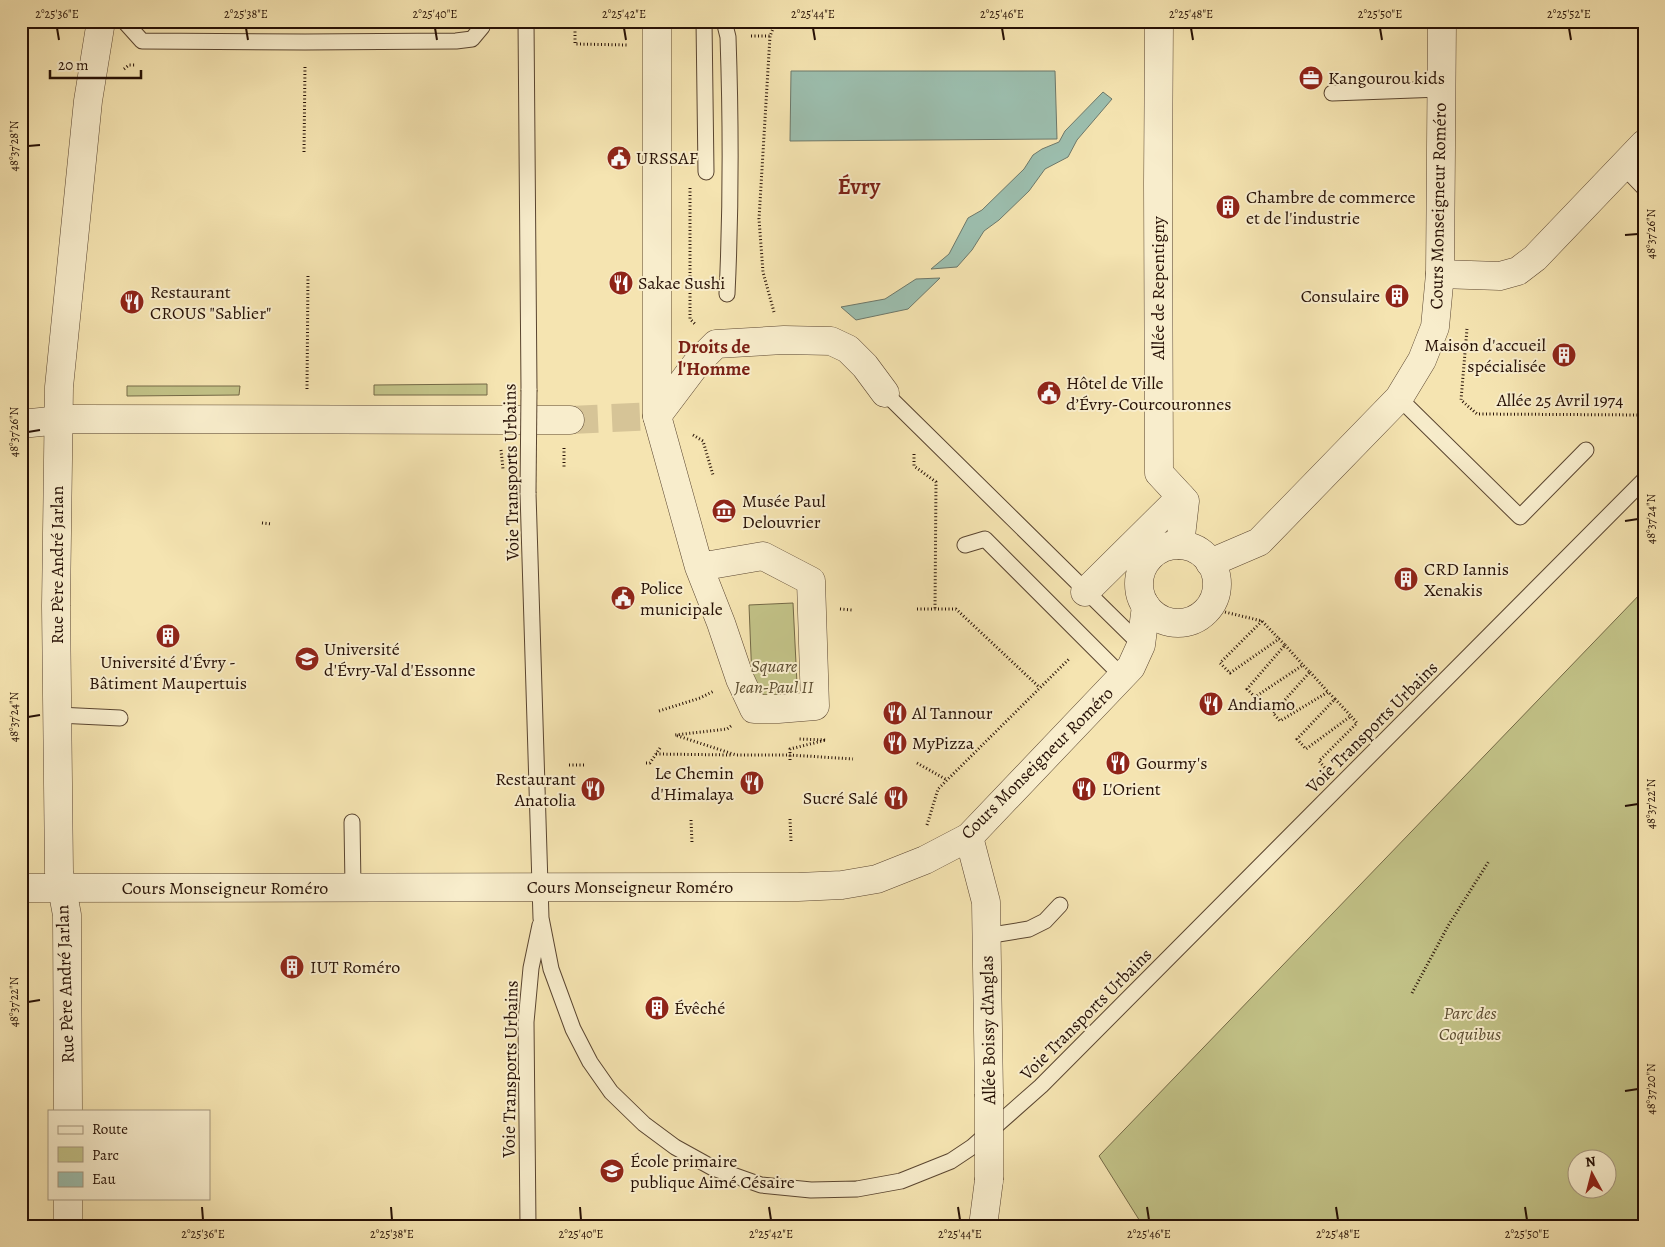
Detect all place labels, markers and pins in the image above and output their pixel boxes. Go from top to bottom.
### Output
office icon: Kangourou kids [1298,65,1324,91]
place label: Kangourou kids [1328,66,1445,90]
public building icon: URSSAF [606,145,632,171]
place label: URSSAF [636,146,698,170]
place label: Chambre de commerce et de l'industrie [1246,185,1416,230]
building icon: Chambre de commerce et de l'industrie [1215,194,1241,220]
restaurant icon: Sakae Sushi [608,270,634,296]
place label: Sakae Sushi [638,271,725,295]
place label: Restaurant CROUS "Sablier" [150,280,271,325]
building icon: Consulaire [1384,283,1410,309]
place label: Consulaire [1301,284,1380,308]
restaurant icon: Restaurant CROUS "Sablier" [119,289,145,315]
place label: Maison d'accueil spécialisée [1424,333,1547,378]
building icon: Maison d'accueil spécialisée [1551,342,1577,368]
place label: Hôtel de Ville d’Évry-Courcouronnes [1066,371,1232,416]
public building icon: Hôtel de Ville d’Évry-Courcouronnes [1036,380,1062,406]
place label: Musée Paul Delouvrier [742,489,826,534]
museum icon: Musée Paul Delouvrier [711,498,737,524]
place label: CRD Iannis Xenakis [1424,557,1509,602]
building icon: CRD Iannis Xenakis [1393,566,1419,592]
place label: Police municipale [640,576,723,621]
public building icon: Police municipale [610,585,636,611]
building icon: Université d'Évry - Bâtiment Maupertuis [155,623,181,649]
place label: Université d'Évry-Val d'Essonne [324,637,476,682]
school or university icon: Université d'Évry-Val d'Essonne [294,646,320,672]
place label: Université d'Évry - Bâtiment Maupertuis [89,650,247,695]
restaurant icon: Andiamo [1198,691,1224,717]
place label: Andiamo [1227,692,1295,716]
restaurant icon: Al Tannour [882,700,908,726]
place label: Al Tannour [911,701,993,725]
restaurant icon: MyPizza [882,730,908,756]
place label: MyPizza [912,731,975,755]
restaurant icon: Gourmy's [1105,750,1131,776]
place label: Gourmy's [1136,751,1207,775]
place label: Le Chemin d'Himalaya [651,761,735,806]
place label: Restaurant Anatolia [495,767,577,812]
restaurant icon: Le Chemin d'Himalaya [739,770,765,796]
restaurant icon: Restaurant Anatolia [580,776,606,802]
restaurant icon: L'Orient [1071,776,1097,802]
place label: L'Orient [1102,777,1161,801]
restaurant icon: Sucré Salé [883,785,909,811]
place label: Sucré Salé [803,786,878,810]
building icon: IUT Roméro [279,954,305,980]
place label: IUT Roméro [310,955,400,979]
building icon: Évêché [644,995,670,1021]
place label: Évêché [674,996,725,1020]
place label: École primaire publique Aimé Césaire [630,1149,795,1194]
school or university icon: École primaire publique Aimé Césaire [599,1158,625,1184]

